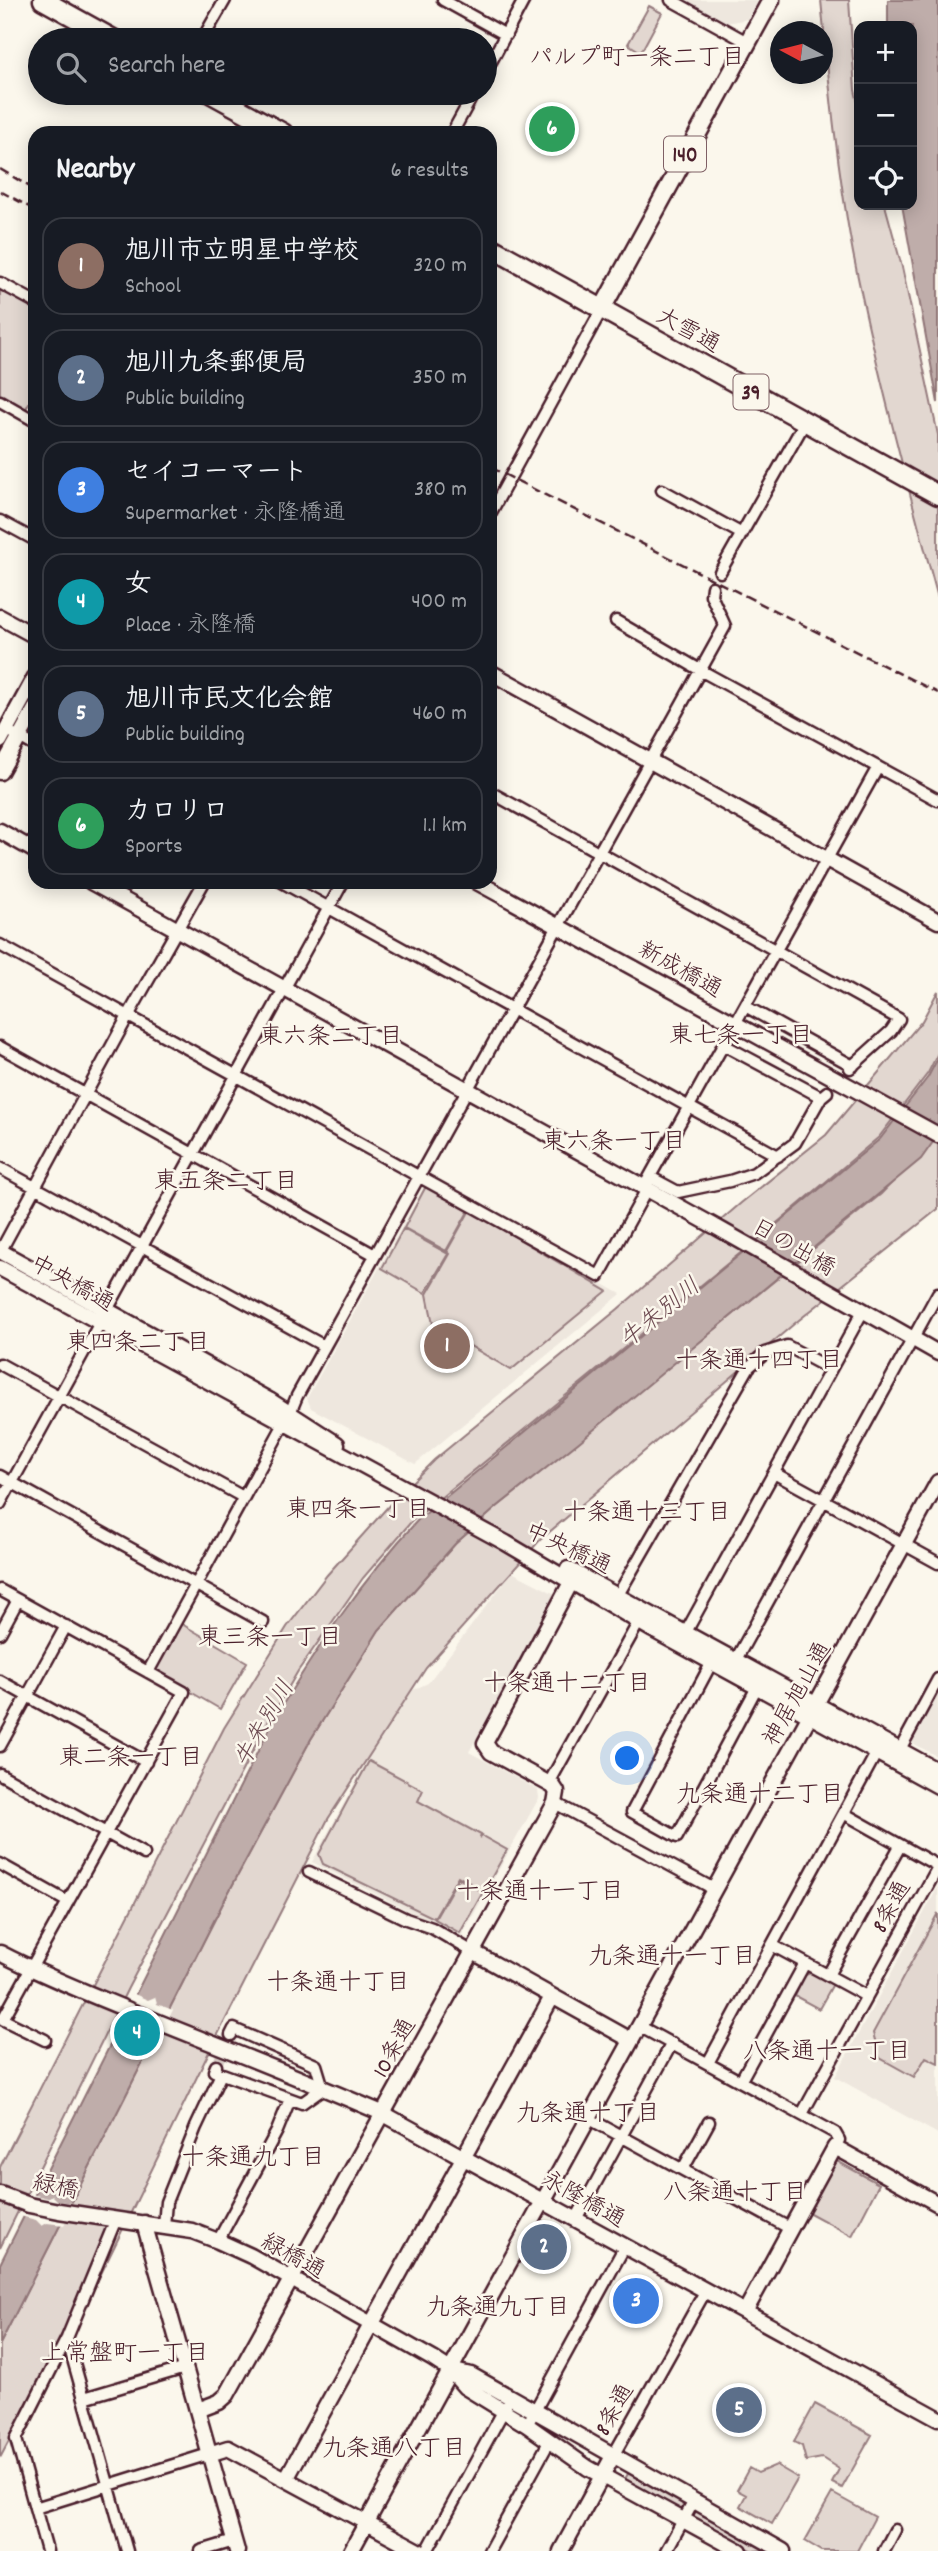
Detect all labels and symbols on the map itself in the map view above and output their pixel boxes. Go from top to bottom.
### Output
north arrow [770,21,833,84]
district label: パルプ町一条二丁目 [529,42,745,76]
pin: 6 [529,103,575,155]
road number: 140 [664,136,706,172]
street label: 大雪通 [649,301,725,363]
road number: 39 [734,374,768,410]
street label: 新成橋通 [631,934,728,1008]
district label: 東七条一丁目 [669,1020,813,1054]
district label: 東六条二丁目 [259,1021,403,1055]
district label: 東六条一丁目 [542,1126,686,1160]
district label: 東五条二丁目 [154,1166,298,1200]
street label: 日の出橋 [744,1212,840,1286]
street label: 中央橋通 [23,1248,120,1322]
water label: 牛朱別川 [613,1271,709,1358]
pin: 1 [424,1320,470,1372]
district label: 東四条二丁目 [66,1327,210,1361]
district label: 十条通十四丁目 [675,1345,843,1379]
district label: 東四条一丁目 [286,1494,430,1528]
district label: 十条通十三丁目 [563,1497,731,1531]
street label: 中央橋通 [519,1516,616,1585]
district label: 東三条一丁目 [198,1622,342,1656]
street label: 神居旭山通 [757,1636,841,1753]
district label: 十条通十二丁目 [483,1668,651,1702]
water label: 牛朱別川 [227,1674,304,1775]
your location [610,1741,644,1775]
district label: 東二条一丁目 [59,1742,203,1776]
district label: 九条通十二丁目 [676,1779,844,1813]
district label: 十条通十一丁目 [456,1876,624,1910]
street label: 8条通 [865,1876,921,1940]
district label: 九条通十一丁目 [588,1941,756,1975]
district label: 十条通十丁目 [266,1967,410,2001]
pin: 4 [114,2007,160,2059]
street label: 10条通 [366,2013,426,2084]
district label: 八条通十一丁目 [743,2036,911,2070]
district label: 九条通十丁目 [516,2098,660,2132]
district label: 十条通九丁目 [181,2142,325,2176]
street label: 永隆橋通 [534,2164,631,2238]
street label: 緑橋 [29,2168,81,2209]
district label: 八条通十丁目 [663,2177,807,2211]
pin: 2 [521,2221,567,2273]
street label: 緑橋通 [254,2227,330,2289]
pin: 3 [613,2275,659,2327]
district label: 九条通九丁目 [426,2292,570,2326]
district label: 上常盤町一丁目 [41,2338,209,2372]
street label: 8条通 [588,2379,644,2443]
pin: 5 [716,2384,762,2436]
district label: 九条通八丁目 [322,2433,466,2467]

